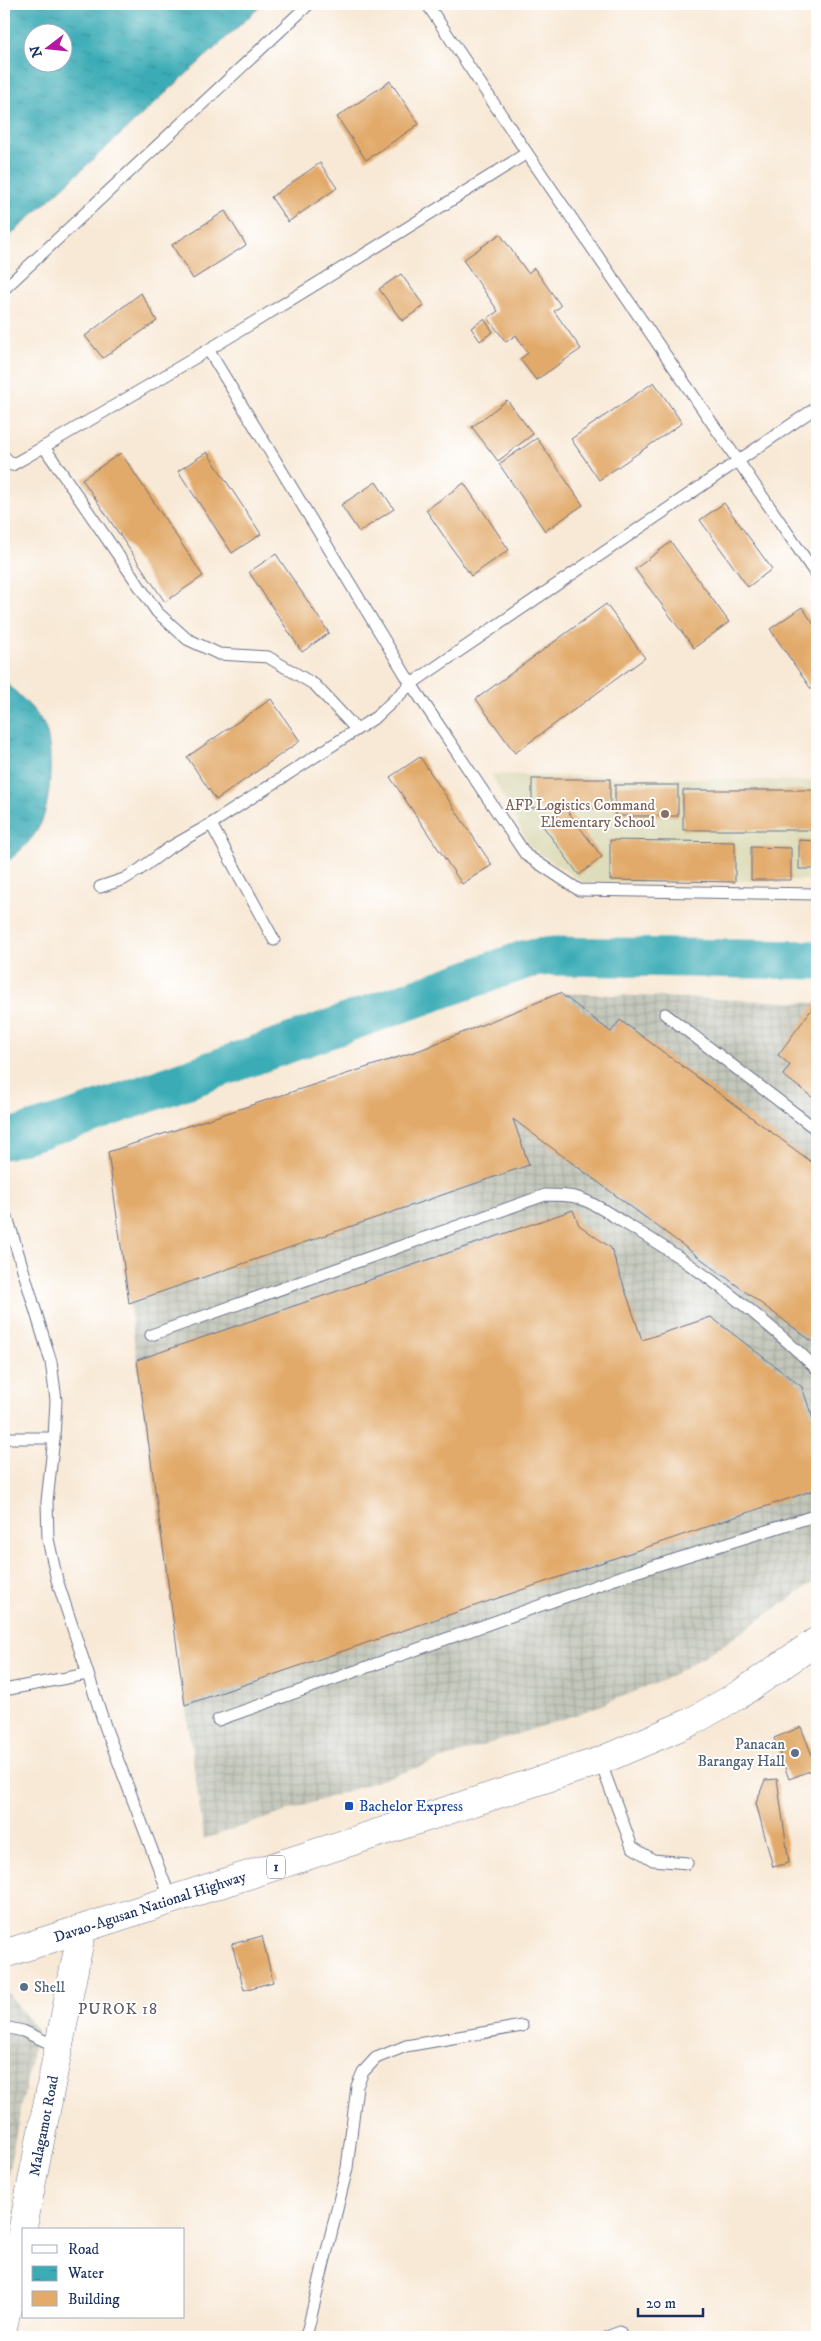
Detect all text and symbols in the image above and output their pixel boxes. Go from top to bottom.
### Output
north arrow [22,22,72,72]
text: N [26,43,47,59]
place label: AFP Logistics Command Elementary School [505,796,656,832]
marker: AFP Logistics Command Elementary School [659,808,671,820]
place label: Panacan Barangay Hall [697,1735,785,1771]
marker: Panacan Barangay Hall [789,1747,801,1759]
place label: Bachelor Express [359,1797,463,1816]
marker: Bachelor Express [343,1800,355,1812]
road number: 1 [267,1855,285,1878]
street label: Davao-Agusan National Highway [51,1867,249,1947]
place label: Shell [34,1978,65,1997]
marker: Shell [18,1981,30,1993]
district label: PUROK 18 [78,1999,158,2019]
street label: Malagamot Road [25,2074,63,2178]
legend [22,2228,185,2318]
text: Road [68,2240,100,2259]
text: Water [67,2264,104,2283]
scale bar [638,2286,704,2318]
text: Building [68,2290,120,2309]
text: 20 m [646,2294,676,2313]

